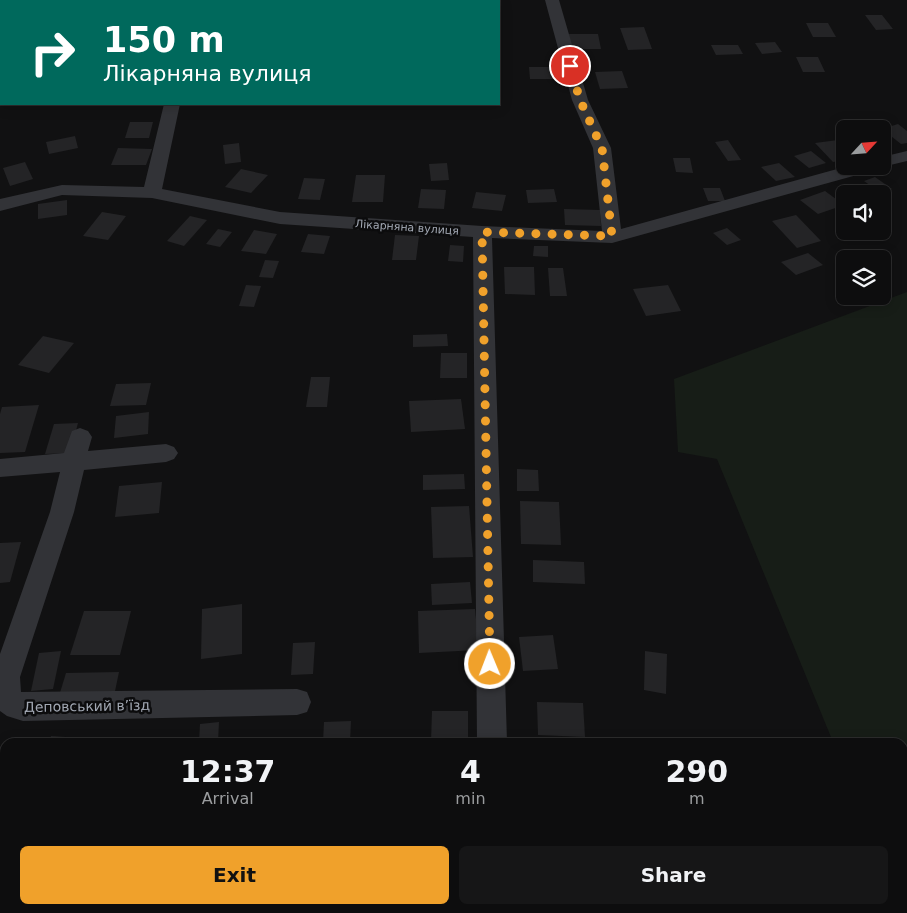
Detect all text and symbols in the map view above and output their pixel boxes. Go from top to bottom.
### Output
icon: right [20,20,85,85]
text: 150 m [103,20,225,60]
pin [549,45,591,87]
icon: arrive [556,52,584,80]
text: Лікарняна вулиця [103,61,311,86]
north arrow [836,120,891,175]
map controls [836,120,891,305]
button: sound [836,185,891,240]
street label: Лікарняна вулиця [355,217,459,238]
button: layers [836,250,891,305]
position arrow [463,637,515,689]
street label: Деповський в’їзд [24,697,150,715]
text: 12:37 [180,754,275,789]
text: 4 [460,754,481,789]
text: 290 [665,754,728,789]
text: Arrival [202,789,254,808]
text: min [455,789,486,808]
text: m [689,789,705,808]
button: Exit [20,846,449,904]
button: Share [459,846,888,904]

